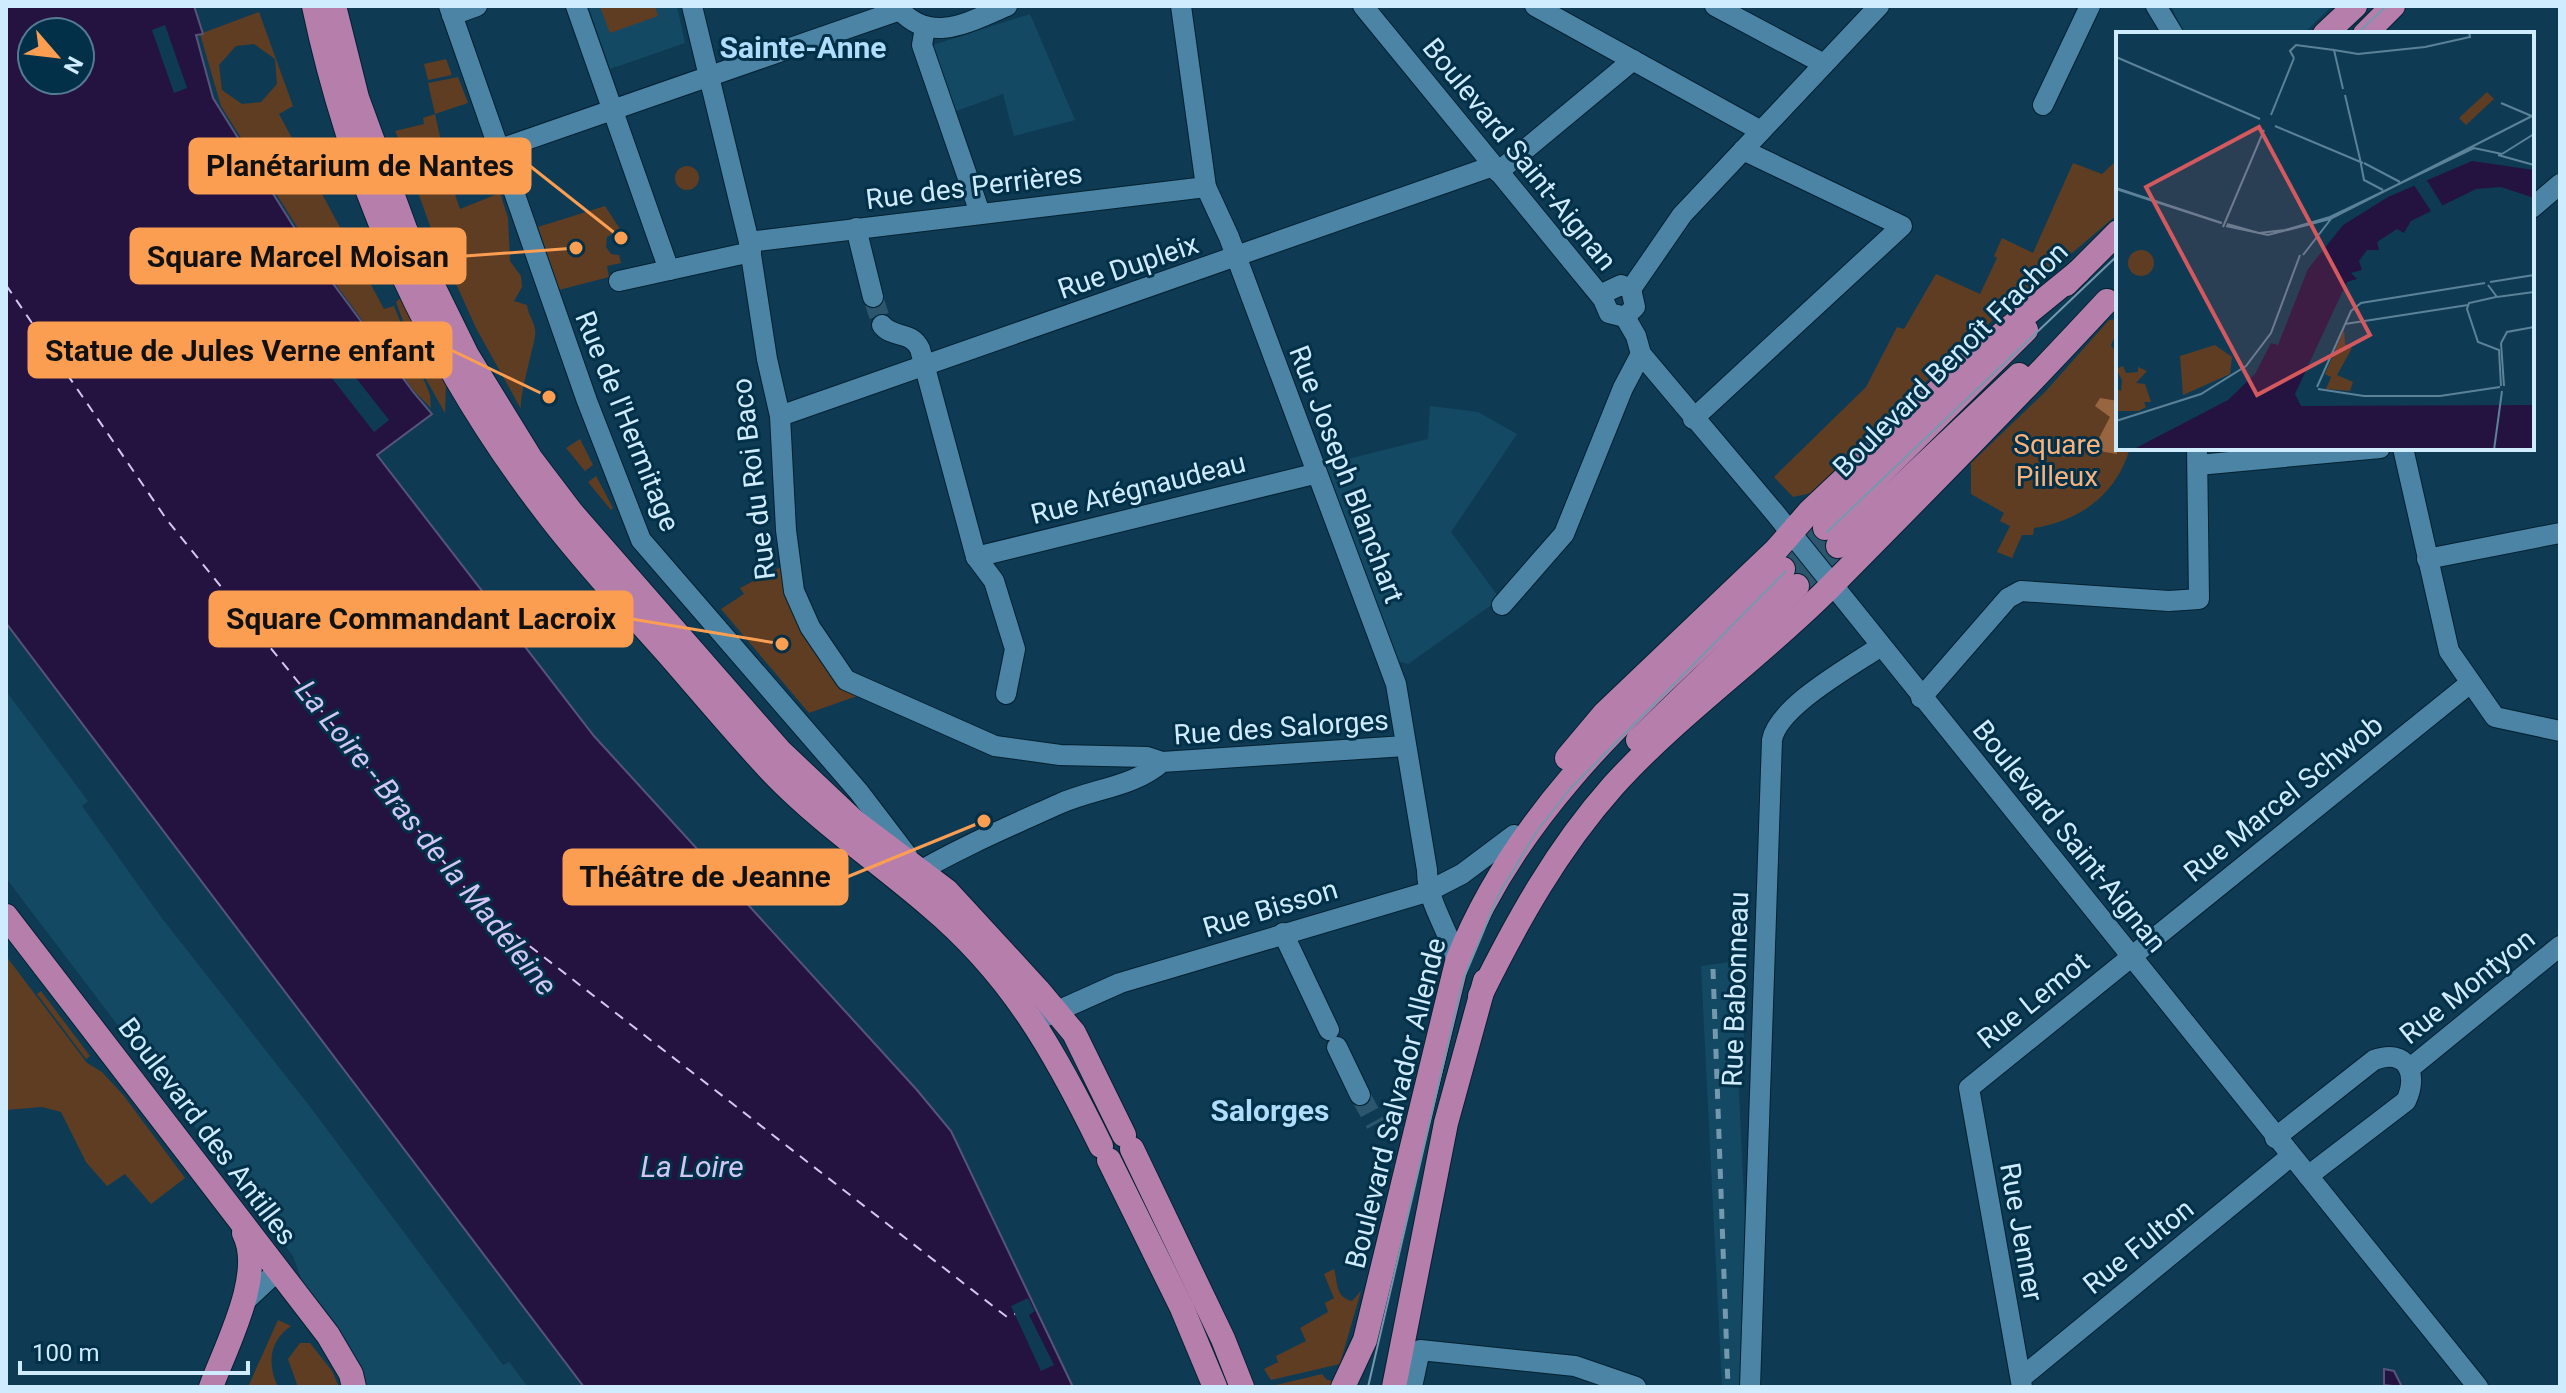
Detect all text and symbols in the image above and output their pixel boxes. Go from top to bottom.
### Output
north arrow [16,16,96,96]
district label: Sainte-Anne [720,30,886,65]
street label: Boulevard Saint-Aignan [1416,32,1623,277]
inset map [2116,32,2534,450]
text: N [59,52,88,78]
callout: Planétarium de Nantes [190,139,530,193]
text: Planétarium de Nantes [206,148,514,183]
street label: Rue des Perrières [864,157,1084,216]
street label: Rue Dupleix [1054,227,1203,306]
callout: Square Marcel Moisan [131,229,465,283]
street label: Boulevard Benoît Frachon [1826,235,2075,484]
text: Square Marcel Moisan [147,239,449,274]
street label: Rue de l'Hermitage [568,306,687,536]
callout: Statue de Jules Verne enfant [29,323,451,377]
text: Statue de Jules Verne enfant [45,333,435,368]
street label: Rue Joseph Blanchart [1282,341,1411,607]
street label: Rue du Roi Baco [725,376,782,582]
park label: Square Pilleux [2013,428,2101,493]
street label: Rue Arégnaudeau [1027,446,1249,531]
callout: Square Commandant Lacroix [210,592,632,646]
text: Square Commandant Lacroix [226,601,617,636]
water label: La Loire - Bras de la Madeleine [288,673,564,1002]
street label: Rue des Salorges [1172,704,1390,751]
street label: Rue Marcel Schwob [2177,708,2389,889]
street label: Boulevard Saint-Aignan [1966,714,2173,959]
callout: Théâtre de Jeanne [564,850,847,904]
text: Théâtre de Jeanne [579,859,831,894]
street label: Rue Bisson [1199,872,1341,945]
street label: Rue Babonneau [1716,891,1755,1087]
street label: Rue Montyon [2393,922,2541,1051]
street label: Boulevard Salvador Allende [1338,935,1453,1272]
street label: Rue Lemot [1971,945,2096,1055]
street label: Boulevard des Antilles [112,1011,304,1251]
district label: Salorges [1211,1093,1329,1128]
water label: La Loire [640,1149,744,1184]
street label: Rue Jenner [1993,1160,2050,1304]
street label: Rue Fulton [2077,1192,2200,1301]
scale bar [20,1325,248,1375]
text: 100 m [32,1339,99,1367]

